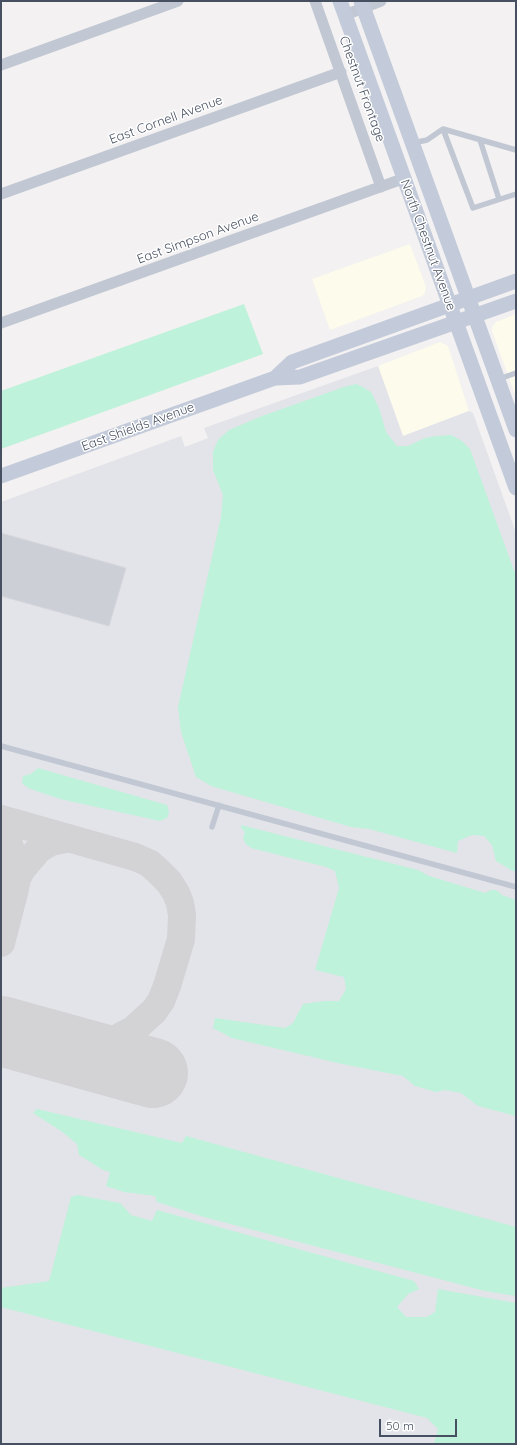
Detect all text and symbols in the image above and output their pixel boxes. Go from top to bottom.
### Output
street label: Chestnut Frontage [336,34,388,144]
street label: East Cornell Avenue [107,92,225,148]
street label: North Chestnut Avenue [397,177,459,313]
street label: East Simpson Avenue [135,209,261,267]
street label: East Shields Avenue [79,399,197,455]
scale bar [381,1411,459,1437]
text: 50 m [386,1418,414,1433]

